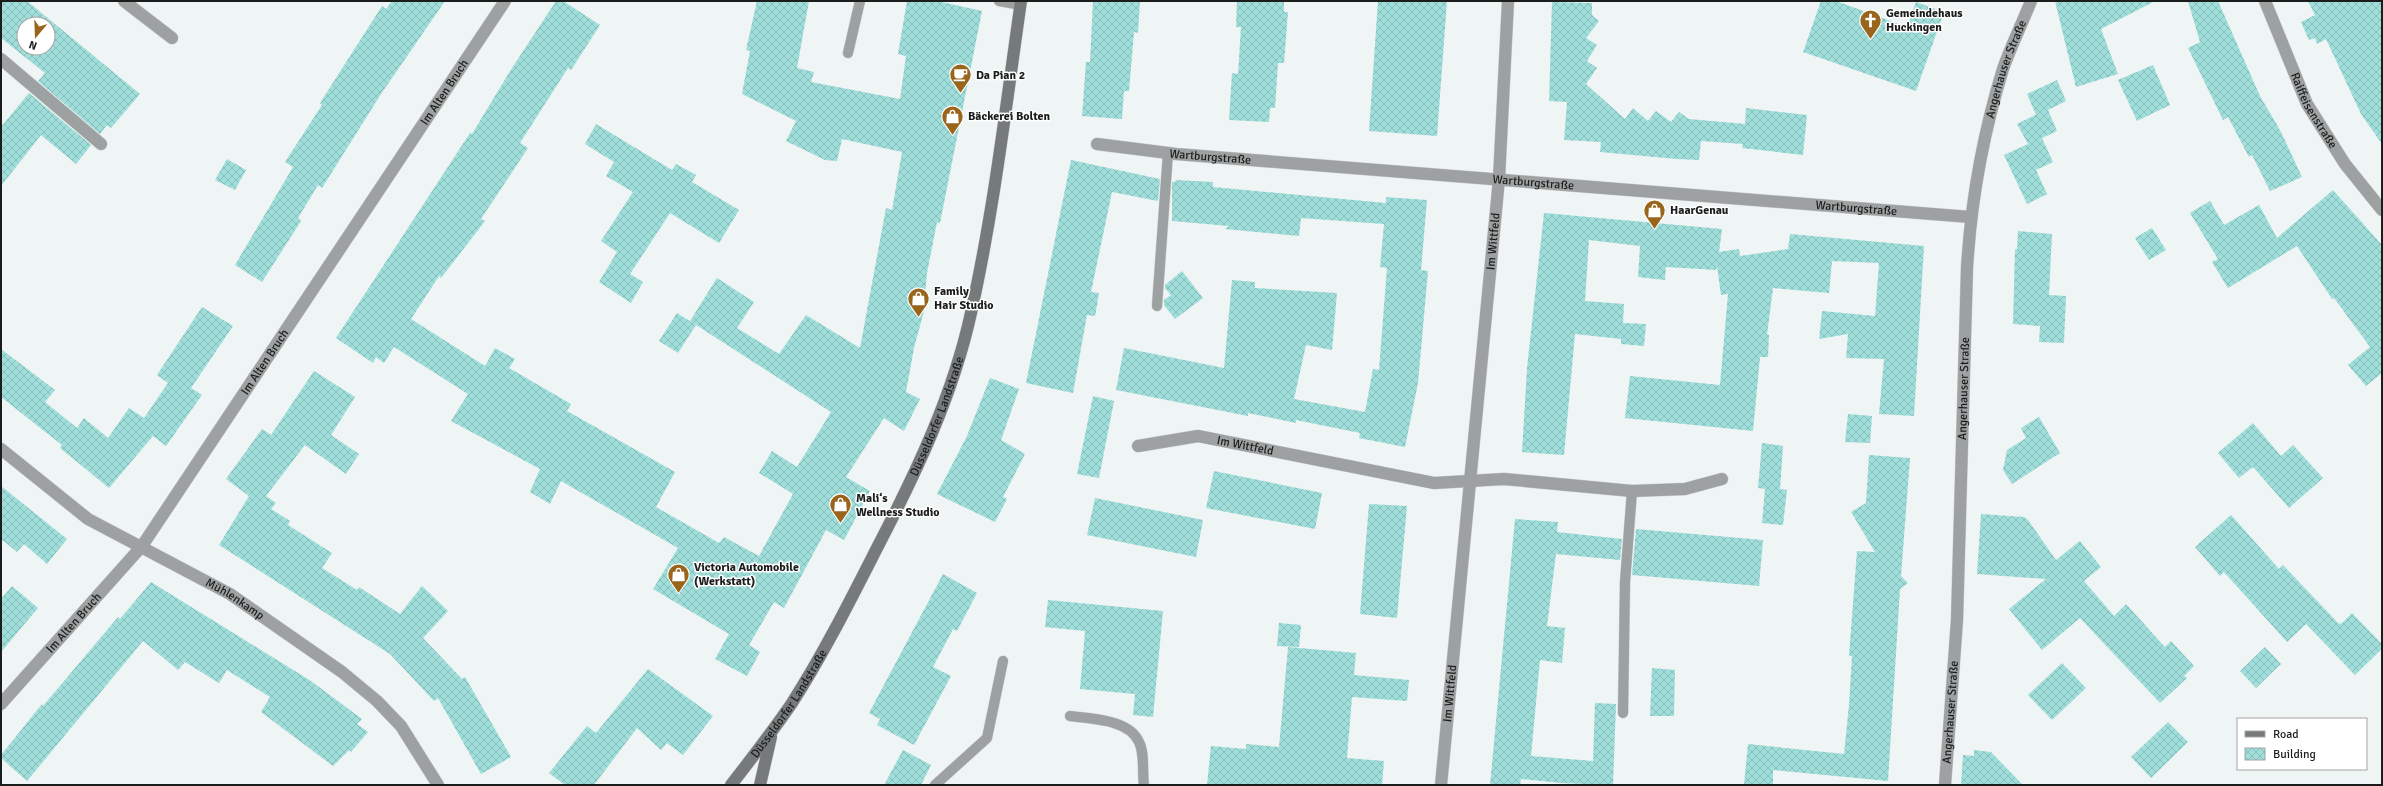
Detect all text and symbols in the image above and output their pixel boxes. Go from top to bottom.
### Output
place label: Gemeindehaus Huckingen [1886,6,1963,35]
church icon: Gemeindehaus Huckingen [1858,7,1884,40]
north arrow [16,16,56,56]
street label: Angerhauser Straße [1982,18,2030,120]
text: N [27,38,39,52]
street label: Im Alten Bruch [417,56,472,128]
cafe icon: Da Pian 2 [948,62,974,95]
place label: Da Pian 2 [976,68,1025,83]
street label: Raiffeisenstraße [2287,70,2341,151]
shop icon: Bäckerei Bolten [939,103,965,136]
place label: Bäckerei Bolten [968,109,1051,124]
street label: Wartburgstraße [1169,146,1252,167]
street label: Wartburgstraße [1492,172,1575,193]
shop icon: HaarGenau [1641,197,1667,230]
street label: Wartburgstraße [1815,197,1898,219]
place label: HaarGenau [1670,203,1729,218]
street label: Im Wittfeld [1483,212,1503,271]
place label: Family Hair Studio [934,284,994,313]
shop icon: Family Hair Studio [906,285,932,318]
street label: Im Alten Bruch [237,326,292,398]
street label: Angerhauser Straße [1955,337,1973,440]
street label: Düsseldorfer Landstraße [906,355,967,478]
street label: Im Wittfeld [1216,432,1275,458]
place label: Mali‘s Wellness Studio [856,491,940,520]
shop icon: Mali‘s Wellness Studio [828,492,854,525]
place label: Victoria Automobile (Werkstatt) [694,560,799,589]
shop icon: Victoria Automobile (Werkstatt) [666,561,692,594]
street label: Mühlenkamp [203,575,267,623]
street label: Im Alten Bruch [43,589,104,656]
street label: Düsseldorfer Landstraße [747,647,830,761]
street label: Angerhauser Straße [1939,660,1962,764]
street label: Im Wittfeld [1440,664,1460,723]
legend [2237,718,2367,770]
text: Road [2273,727,2299,742]
text: Building [2273,747,2316,762]

